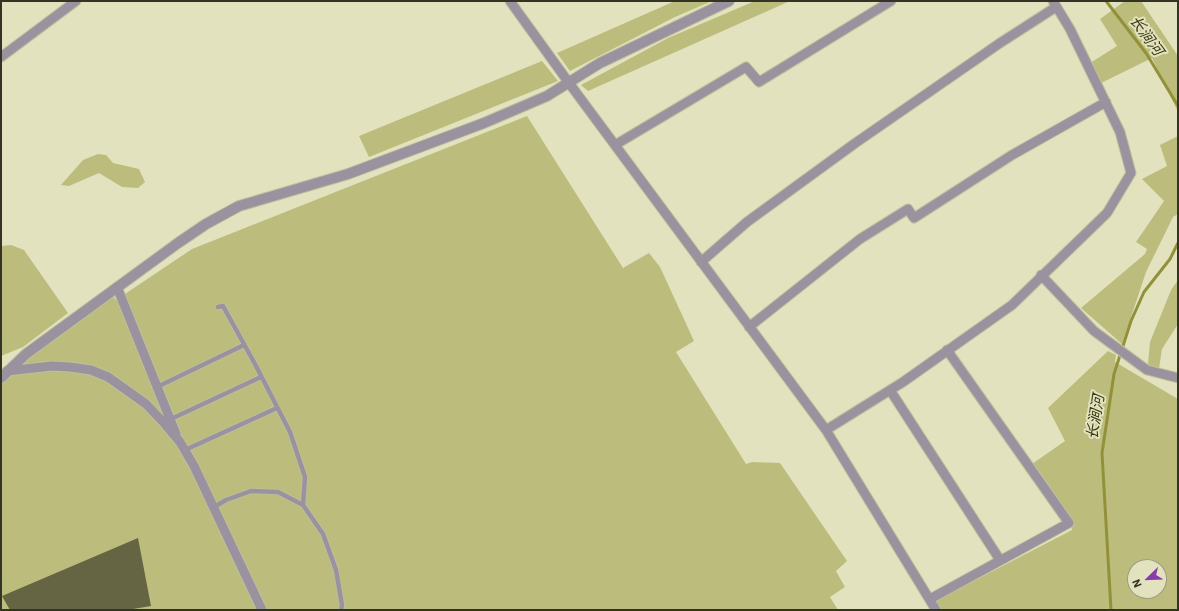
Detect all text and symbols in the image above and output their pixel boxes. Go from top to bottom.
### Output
water label: 长涧河 [1125,13,1167,59]
water label: 长涧河 [1084,393,1108,441]
north arrow [1127,559,1167,599]
text: N [1129,577,1145,590]

